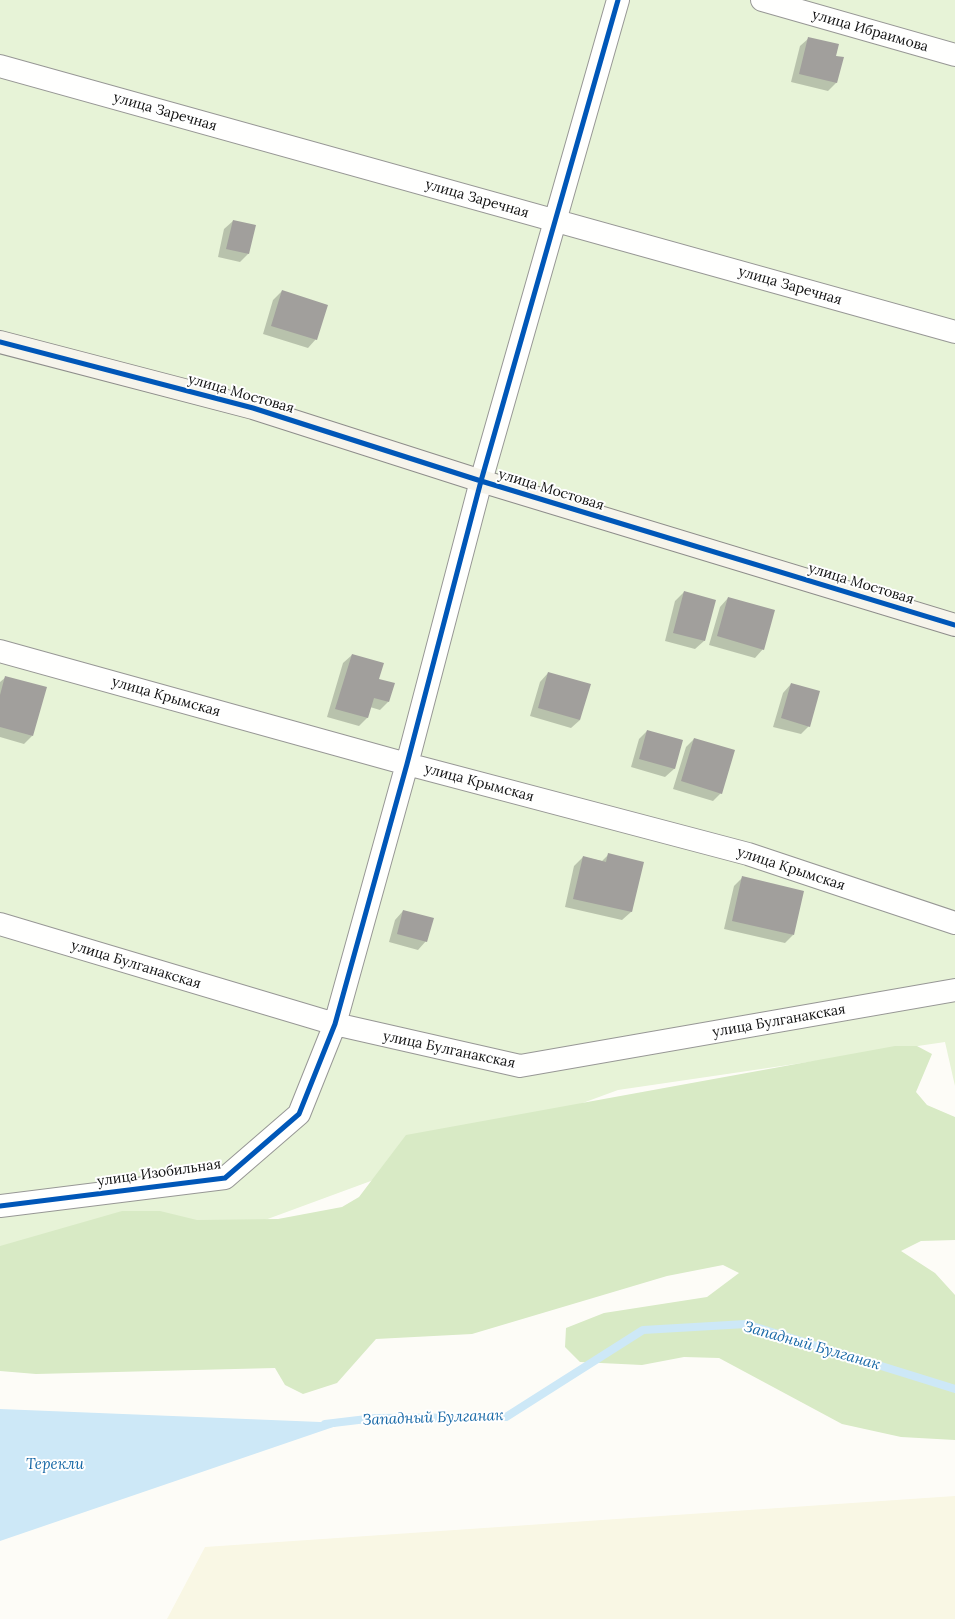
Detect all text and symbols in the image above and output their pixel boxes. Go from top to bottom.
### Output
street label: улица Ибраимова [810,6,930,56]
street label: улица Заречная [111,89,219,135]
street label: улица Заречная [423,176,531,222]
street label: улица Заречная [736,263,844,309]
street label: улица Мостовая [186,371,296,417]
street label: улица Мостовая [496,466,606,514]
street label: улица Мостовая [806,560,916,608]
street label: улица Крымская [110,673,222,721]
street label: улица Крымская [423,760,535,806]
street label: улица Крымская [735,844,847,894]
street label: улица Булганакская [69,937,203,993]
street label: улица Булганакская [711,1001,847,1041]
street label: улица Булганакская [381,1028,517,1072]
street label: улица Изобильная [96,1156,222,1190]
water label: Западный Булганак [742,1318,882,1374]
water label: Западный Булганак [362,1407,504,1429]
water label: Терекли [26,1456,84,1474]

